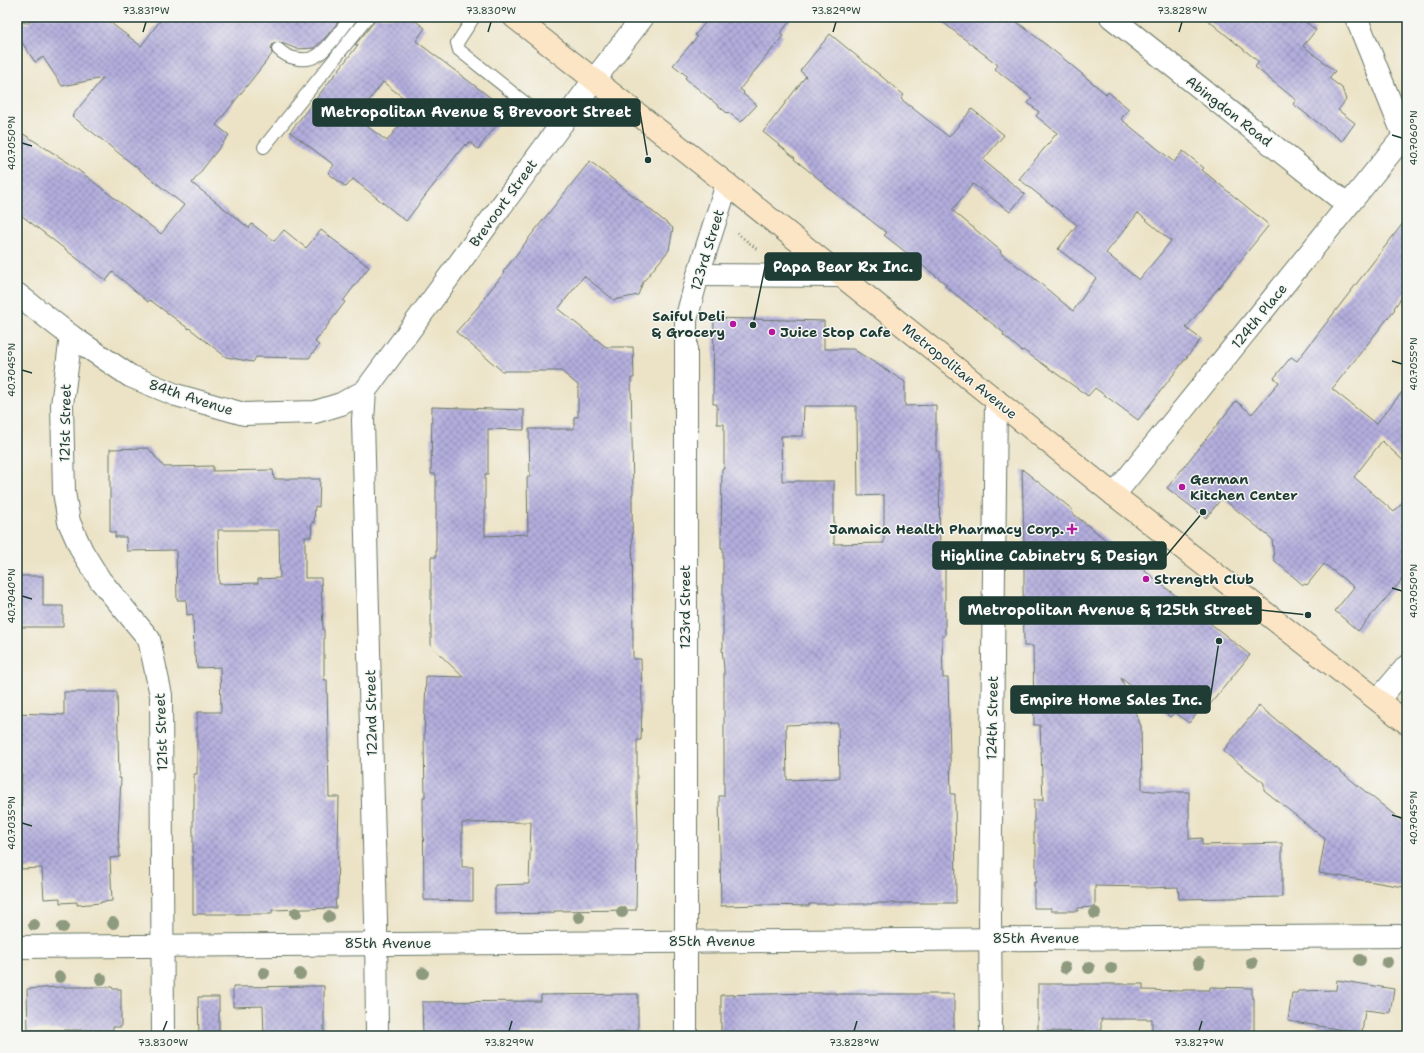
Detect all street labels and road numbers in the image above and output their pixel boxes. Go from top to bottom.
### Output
street label: Abingdon Road [1182,72,1276,150]
street label: Brevoort Street [465,156,541,250]
street label: 123rd Street [686,207,728,293]
street label: 124th Place [1227,280,1291,352]
street label: Metropolitan Avenue [899,319,1021,423]
street label: 84th Avenue [147,375,236,419]
street label: 121st Street [55,384,75,462]
street label: 123rd Street [676,565,694,649]
street label: 122nd Street [361,669,381,757]
street label: 124th Street [982,676,1002,760]
street label: 121st Street [151,693,171,771]
street label: 85th Avenue [993,929,1079,947]
street label: 85th Avenue [669,932,755,950]
street label: 85th Avenue [345,934,431,952]

